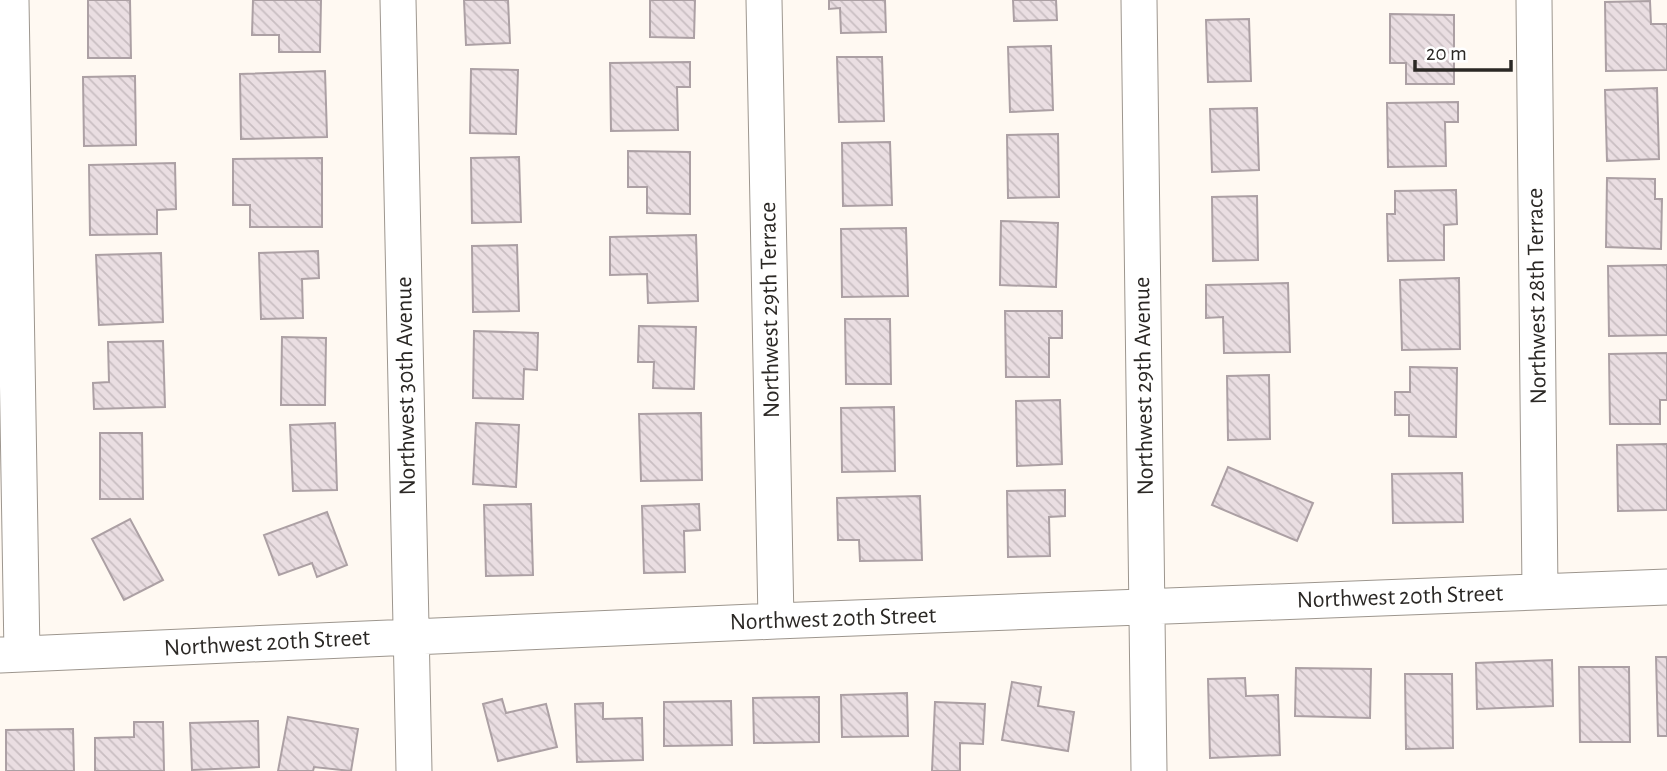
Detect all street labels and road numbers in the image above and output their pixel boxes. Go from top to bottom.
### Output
street label: Northwest 28th Terrace [1523,188,1551,404]
street label: Northwest 29th Terrace [756,202,784,418]
street label: Northwest 30th Avenue [392,276,420,496]
street label: Northwest 29th Avenue [1130,277,1158,495]
street label: Northwest 20th Street [1296,581,1504,613]
street label: Northwest 20th Street [729,603,937,635]
street label: Northwest 20th Street [163,626,371,660]

